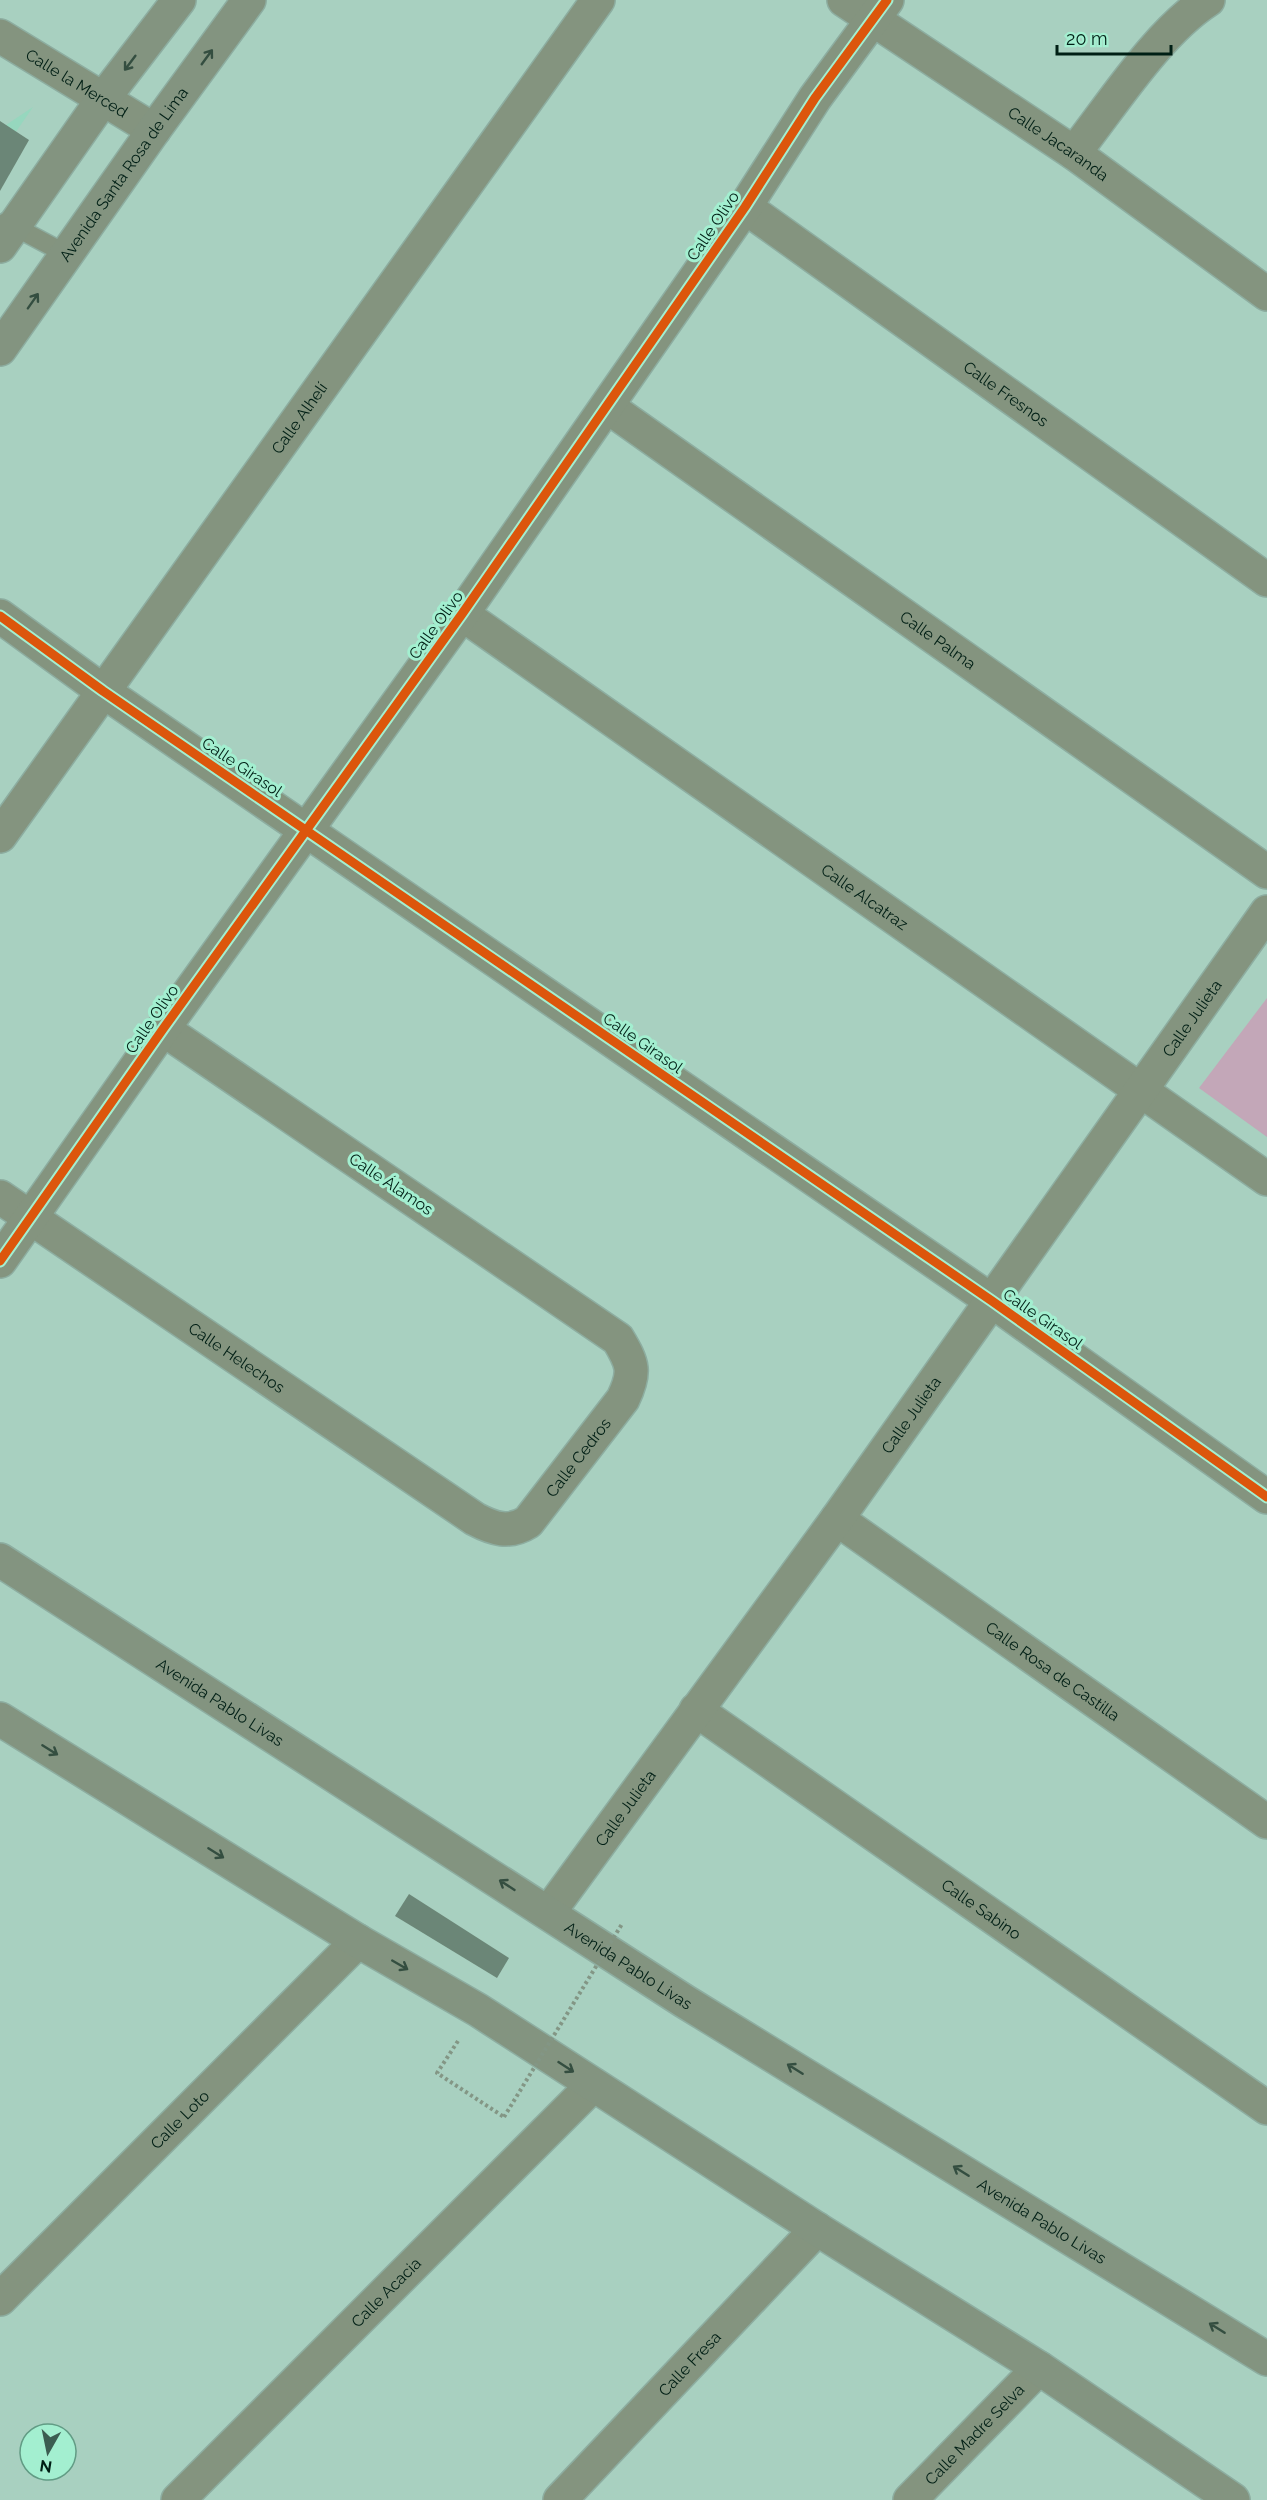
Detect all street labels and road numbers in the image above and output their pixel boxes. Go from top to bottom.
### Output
street label: Calle la Merced [22,45,131,121]
street label: Avenida Santa Rosa de Lima [55,83,192,265]
street label: Calle Jacaranda [1005,102,1112,185]
street label: Calle Olivo [683,188,743,264]
street label: Calle Fresnos [960,357,1053,431]
street label: Calle Alhelí [267,378,331,457]
street label: Calle Olivo [405,587,467,663]
street label: Calle Palma [897,607,980,673]
street label: Calle Girasol [198,733,286,801]
street label: Calle Alcatraz [818,860,912,934]
street label: Calle Julieta [1158,976,1226,1060]
street label: Calle Olivo [121,981,183,1057]
street label: Calle Girasol [600,1009,687,1078]
street label: Calle Álamos [345,1148,437,1219]
street label: Calle Girasol [1000,1285,1087,1354]
street label: Calle Helechos [185,1318,289,1397]
street label: Calle Julieta [877,1373,945,1457]
street label: Calle Cedros [542,1414,615,1501]
street label: Calle Rosa de Castilla [982,1617,1123,1725]
street label: Avenida Pablo Livas [153,1654,288,1750]
street label: Calle Julieta [591,1766,659,1850]
street label: Calle Sabino [938,1875,1025,1943]
street label: Avenida Pablo Livas [561,1917,696,2013]
street label: Calle Loto [146,2086,213,2153]
street label: Avenida Pablo Livas [974,2174,1110,2268]
street label: Calle Acacia [347,2253,425,2331]
street label: Calle Fresa [654,2327,724,2400]
street label: Calle Madre Selva [921,2380,1028,2489]

